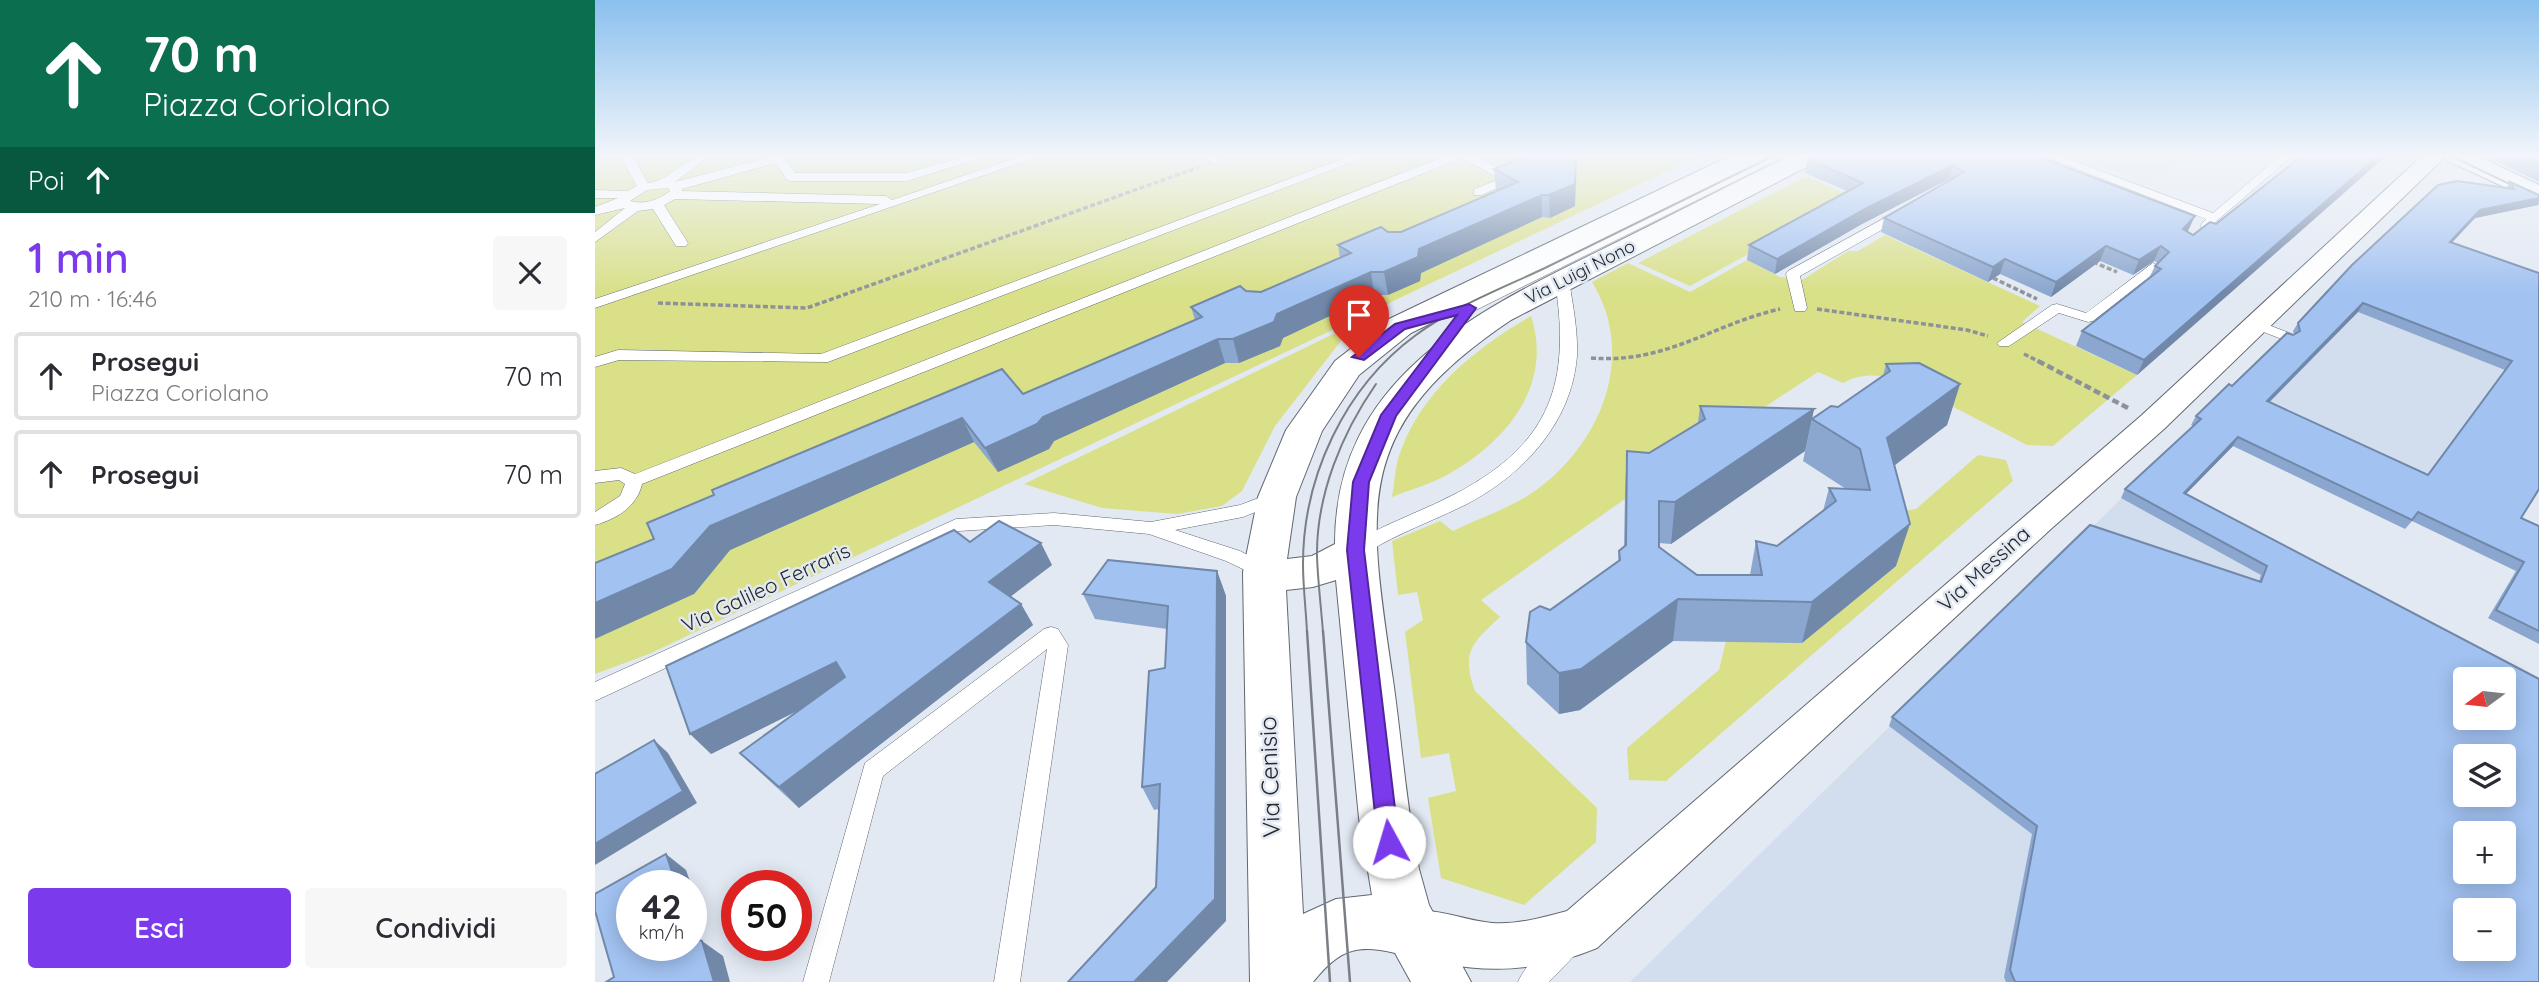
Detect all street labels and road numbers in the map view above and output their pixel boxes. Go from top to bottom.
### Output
street label: Via Luigi Nono [1521,234,1639,309]
street label: Via Messina [1932,520,2035,616]
street label: Via Galileo Ferraris [677,537,854,638]
street label: Via Cenisio [1252,716,1286,838]

